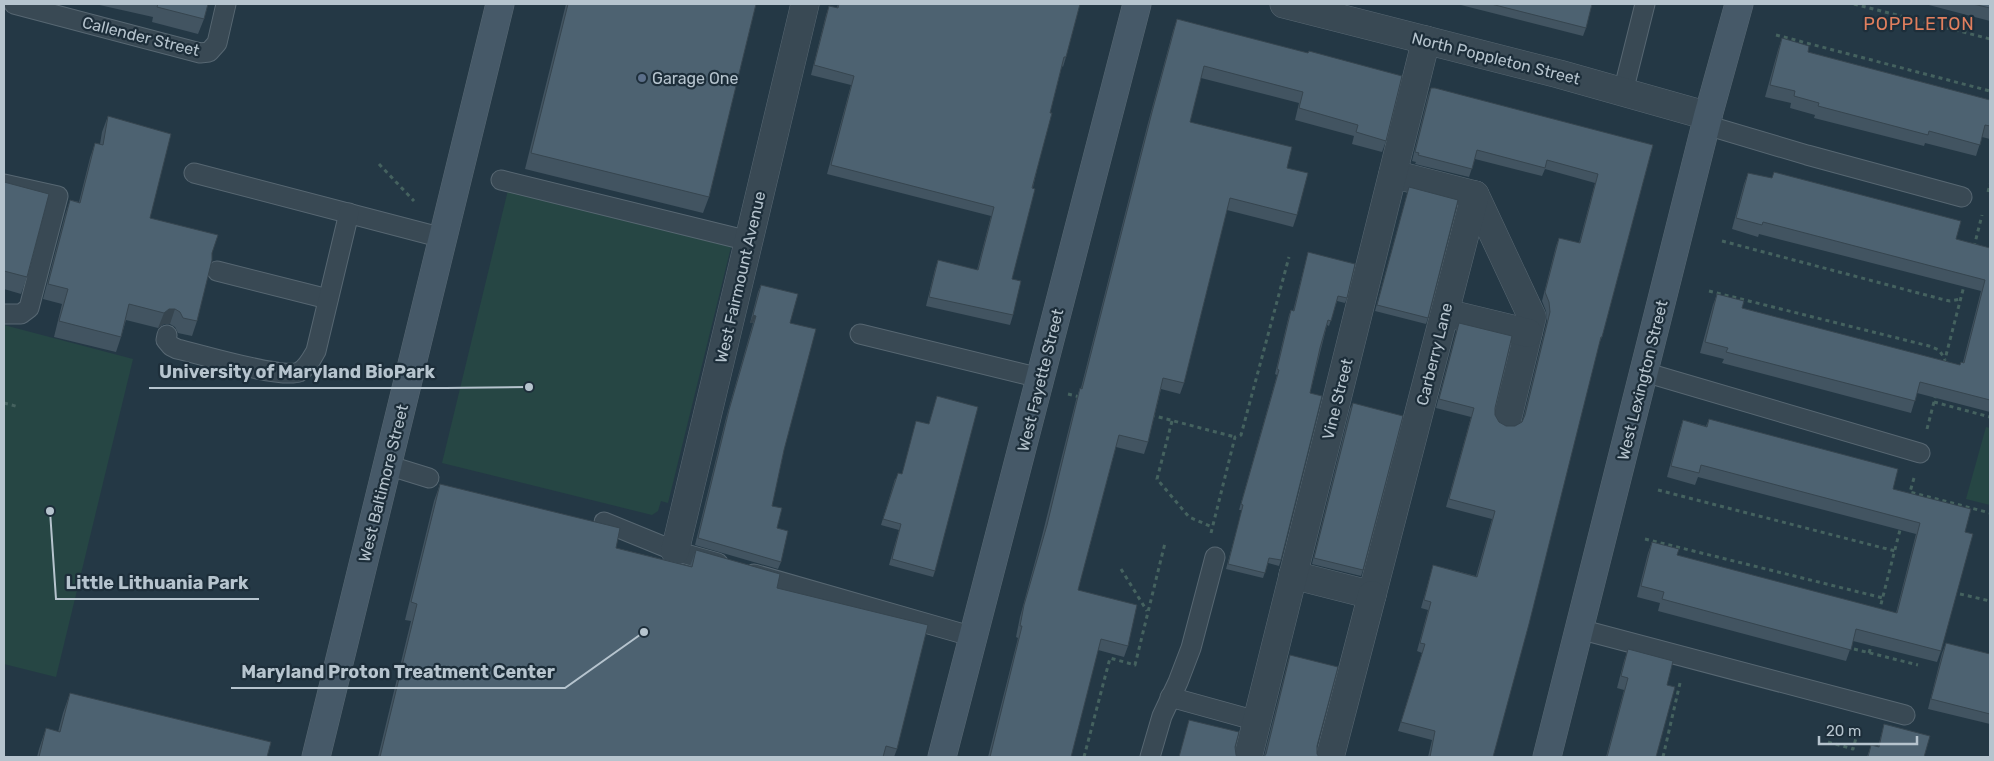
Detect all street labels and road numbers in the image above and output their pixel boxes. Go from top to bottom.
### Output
street label: Callender Street [80,13,202,60]
street label: North Poppleton Street [1410,28,1582,89]
street label: West Fairmount Avenue [711,189,770,365]
street label: West Lexington Street [1613,298,1672,462]
street label: Carberry Lane [1413,301,1456,407]
street label: West Fayette Street [1014,307,1067,453]
street label: Vine Street [1318,356,1357,442]
street label: West Baltimore Street [355,402,412,564]

